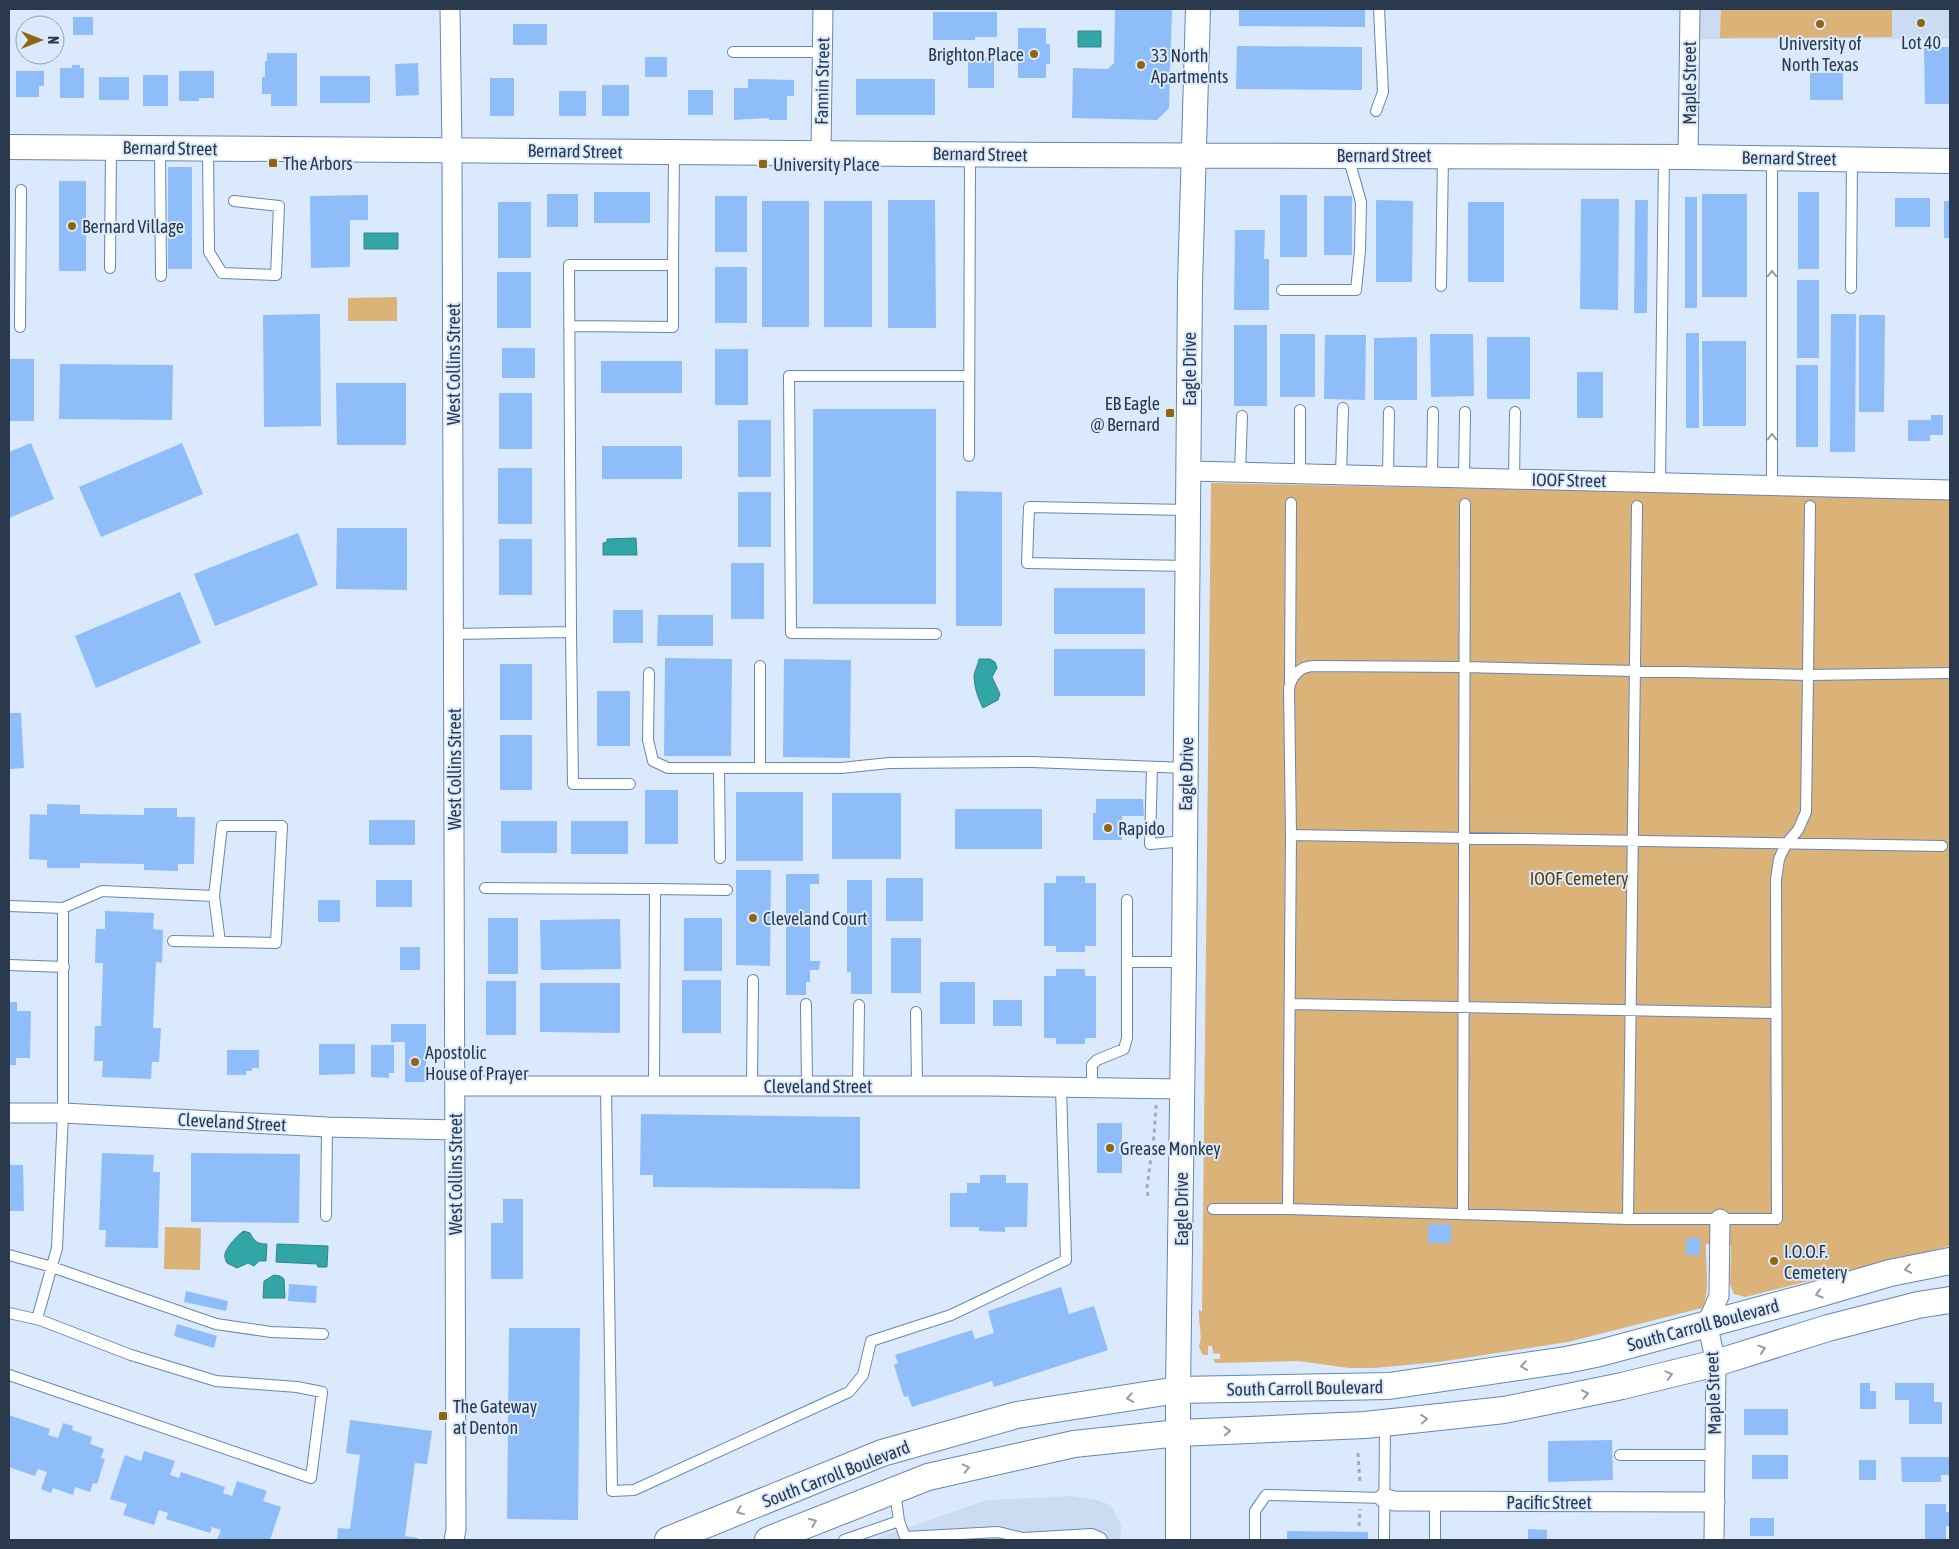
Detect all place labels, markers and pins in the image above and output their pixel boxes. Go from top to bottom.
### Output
marker: Lot 40 [1915,17,1927,29]
marker: University of North Texas [1814,18,1826,30]
place label: Lot 40 [1901,32,1941,53]
place label: University of North Texas [1778,33,1862,75]
place label: Brighton Place [928,44,1024,65]
place label: 33 North Apartments [1151,45,1228,87]
marker: Brighton Place [1028,48,1040,60]
marker: 33 North Apartments [1135,59,1147,71]
place label: The Arbors [283,153,353,174]
place label: University Place [773,154,880,175]
marker: The Arbors [267,157,279,169]
marker: University Place [757,158,769,170]
place label: Bernard Village [82,216,184,237]
marker: Bernard Village [66,220,78,232]
place label: EB Eagle @ Bernard [1091,393,1160,435]
marker: EB Eagle @ Bernard [1164,407,1176,419]
place label: Rapido [1118,818,1165,839]
marker: Rapido [1102,822,1114,834]
place label: Cleveland Court [763,908,868,929]
marker: Cleveland Court [747,912,759,924]
place label: Apostolic House of Prayer [425,1042,529,1084]
marker: Apostolic House of Prayer [409,1056,421,1068]
place label: Grease Monkey [1120,1138,1221,1159]
marker: Grease Monkey [1104,1142,1116,1154]
place label: I.O.O.F. Cemetery [1784,1241,1847,1283]
marker: I.O.O.F. Cemetery [1768,1255,1780,1267]
place label: The Gateway at Denton [453,1396,537,1438]
marker: The Gateway at Denton [437,1410,449,1422]

